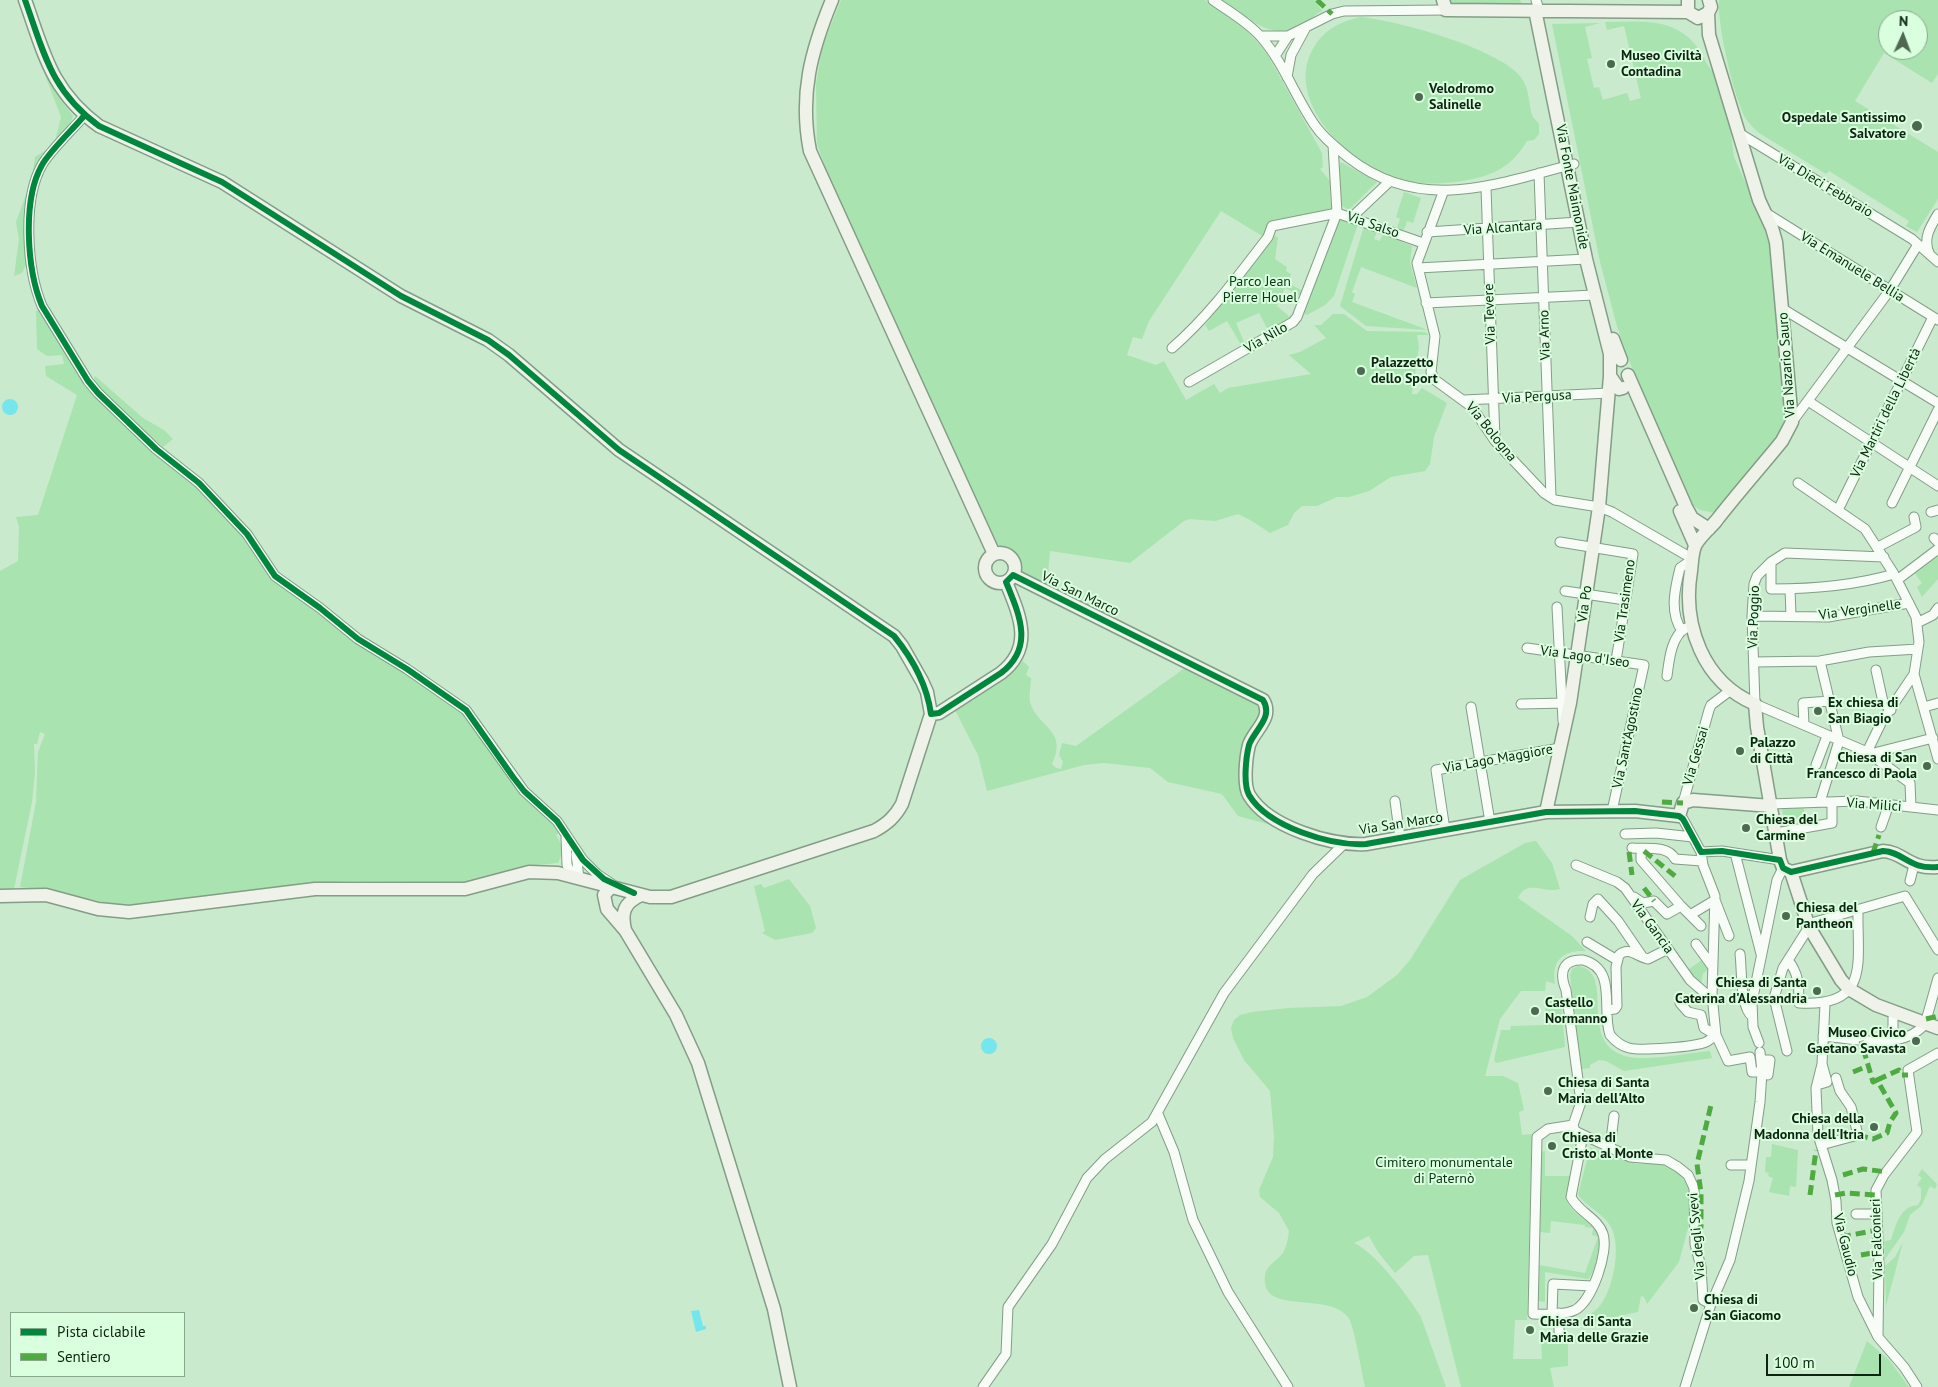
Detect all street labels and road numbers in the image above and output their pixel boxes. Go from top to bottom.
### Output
street label: Via Fonte Maimonide [1552,123,1592,251]
street label: Via Dieci Febbraio [1774,151,1876,221]
street label: Via Salso [1345,208,1401,242]
street label: Via Alcantara [1463,217,1543,239]
street label: Via Emanuele Bellia [1797,228,1907,306]
street label: Via Tevere [1481,283,1499,345]
street label: Via Arno [1536,309,1554,361]
street label: Via Nazario Sauro [1775,312,1799,418]
street label: Via Nilo [1241,319,1291,357]
street label: Via Martiri della Libertà [1847,345,1925,481]
street label: Via Pergusa [1502,387,1572,407]
street label: Via Bologna [1462,399,1520,465]
street label: Via Trasimeno [1611,558,1639,644]
street label: Via San Marco [1038,568,1122,620]
street label: Via Po [1574,584,1596,624]
street label: Via Poggio [1744,585,1764,649]
street label: Via Verginelle [1818,596,1902,624]
street label: Via Lago d'Iseo [1539,642,1631,672]
street label: Via Sant'Agostino [1609,686,1647,790]
street label: Via Gessai [1680,725,1712,787]
street label: Via Lago Maggiore [1442,741,1554,777]
street label: Via Milici [1846,795,1902,815]
street label: Via San Marco [1358,809,1444,839]
street label: Via Gancia [1627,897,1677,957]
street label: Via degli Svevi [1685,1192,1709,1280]
street label: Via Falconieri [1867,1198,1887,1280]
street label: Via Gaudio [1829,1212,1861,1278]

